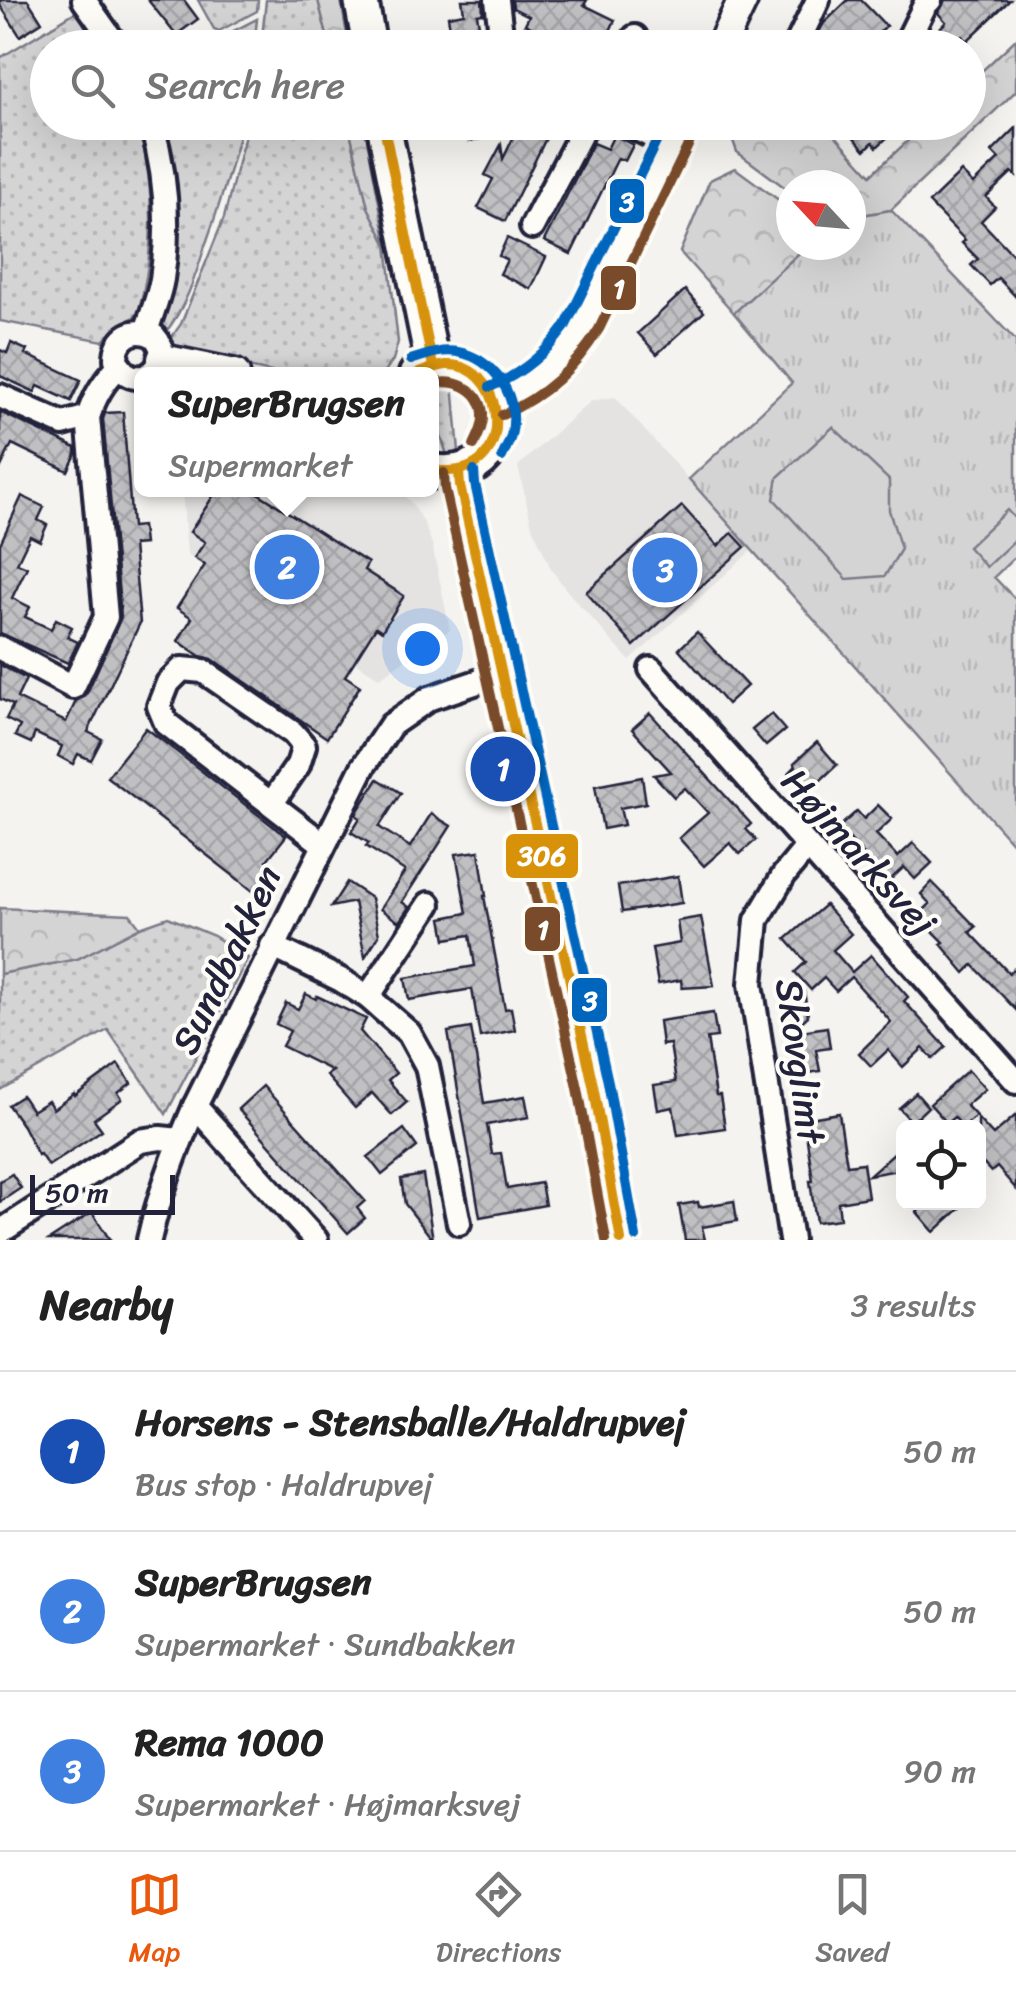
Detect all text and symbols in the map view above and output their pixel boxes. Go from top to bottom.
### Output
search box [30,30,986,140]
text: Search here [145,52,345,119]
icon: search [65,58,120,113]
north arrow [776,170,866,260]
line badge: 3 [608,177,646,225]
text: 3 [618,177,635,226]
line badge: 1 [599,264,638,312]
text: 1 [613,264,625,313]
popup [134,367,439,497]
text: SuperBrugsen [168,370,405,437]
text: Supermarket [168,437,352,494]
pin: 2 [254,530,320,604]
pin: 3 [632,532,698,608]
your location [397,623,448,674]
pin: 1 [470,732,536,806]
street label: Højmarksvej [764,752,954,953]
text: 306 [517,831,567,880]
line badge: 306 [504,832,580,880]
street label: Sundbakken [152,854,302,1066]
line badge: 1 [523,905,562,953]
text: 1 [537,905,549,954]
street label: Skovglimt [755,974,845,1150]
line badge: 3 [570,976,609,1024]
text: 3 [581,976,598,1025]
map controls [896,1120,986,1210]
button: locate [896,1120,986,1210]
text: 50 m [45,1168,109,1217]
scale bar [30,1170,175,1214]
text: Nearby [40,1268,173,1342]
text: 3 results [851,1277,976,1334]
text: Horsens - Stensballe/Haldrupvej [135,1389,686,1456]
text: 1 [66,1423,79,1480]
text: 50 m [903,1423,976,1480]
text: Bus stop · Haldrupvej [135,1456,433,1513]
text: SuperBrugsen [135,1549,372,1616]
text: 2 [63,1583,82,1640]
text: 50 m [903,1583,976,1640]
text: Supermarket · Sundbakken [135,1616,515,1673]
text: Rema 1000 [135,1709,324,1776]
text: 3 [64,1743,81,1800]
text: 90 m [903,1743,976,1800]
text: Supermarket · Højmarksvej [135,1776,521,1833]
tab: Map [127,1867,182,1976]
tab: Directions [436,1867,561,1976]
tab: Saved [815,1867,889,1976]

